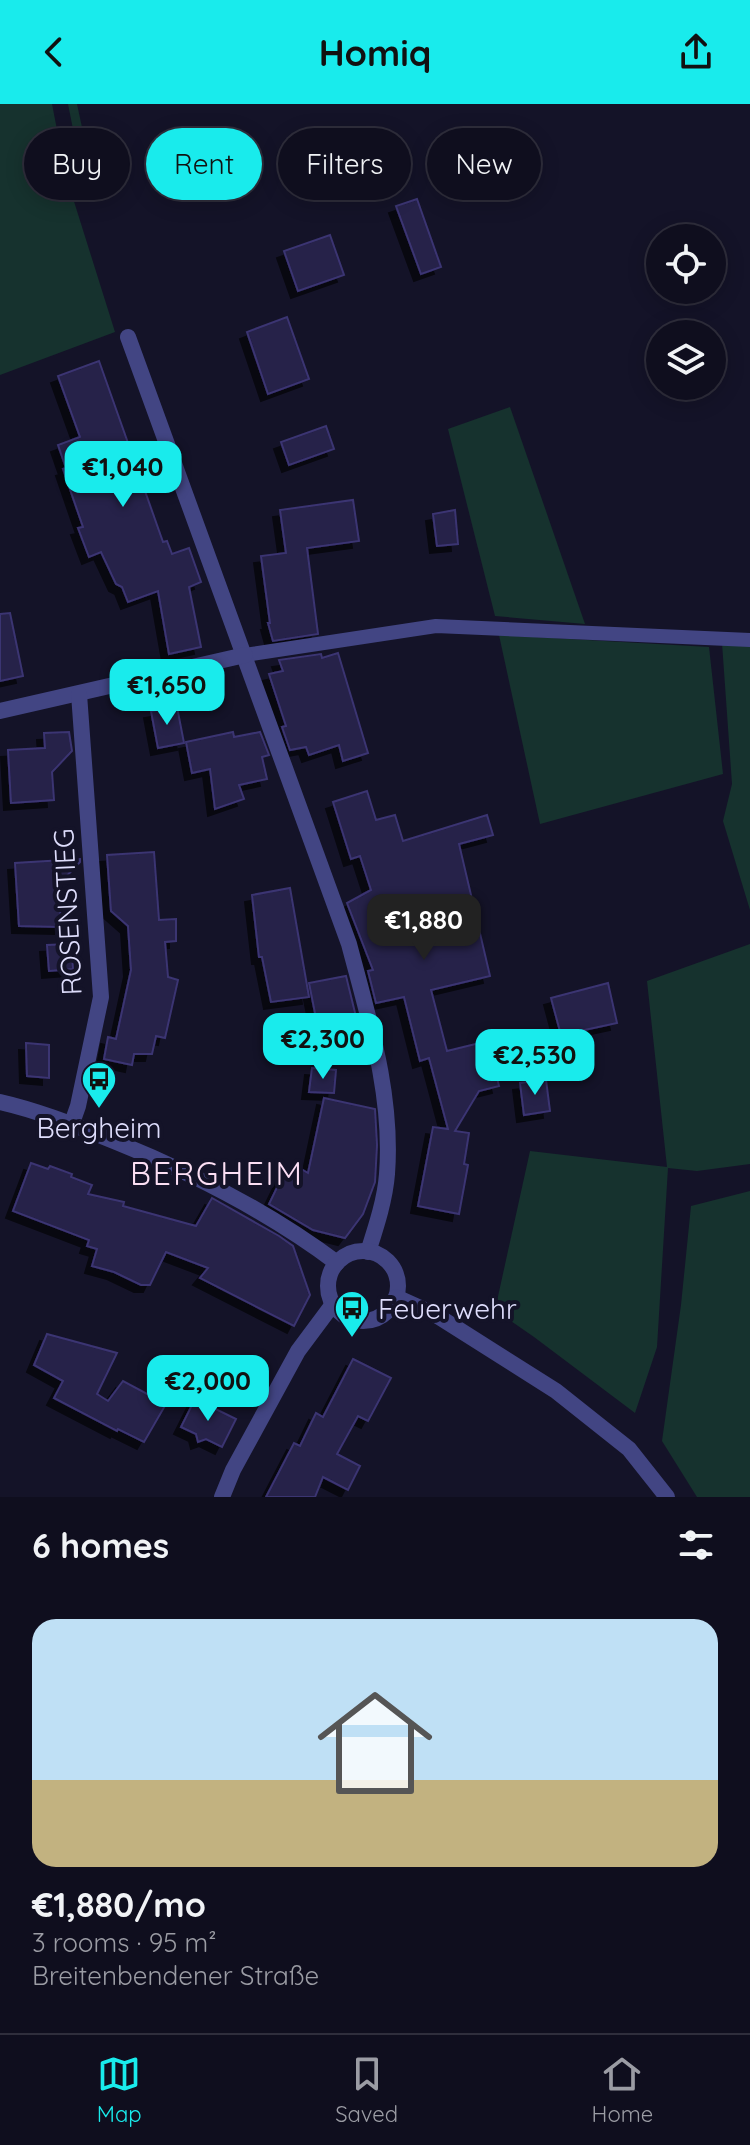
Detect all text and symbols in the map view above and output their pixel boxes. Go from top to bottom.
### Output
icon: back [32,30,76,74]
text: Homiq [319,30,431,75]
icon: share [674,30,718,74]
chip: Buy [24,128,130,200]
chip: Rent [146,128,262,200]
chip: Filters [278,128,411,200]
chip: New [427,128,541,200]
map controls [646,224,726,400]
button: locate [646,224,726,304]
button: layers [646,320,726,400]
pin: €1,040 [58,441,188,509]
text: €1,040 [83,450,163,483]
pin: €1,650 [102,659,232,727]
text: €1,650 [128,668,206,701]
street label: ROSENSTIEG [45,828,89,996]
pin: €1,880 [359,894,489,962]
text: €1,880 [385,903,463,936]
pin: €2,300 [258,1013,388,1081]
text: €2,300 [281,1022,365,1055]
pin: €2,530 [470,1029,600,1097]
text: €2,530 [493,1038,577,1071]
bus stop icon: Bergheim [80,1060,118,1110]
place label: Bergheim [36,1110,162,1145]
district label: BERGHEIM [130,1153,304,1193]
bus stop icon: Feuerwehr [333,1289,371,1339]
place label: Feuerwehr [378,1291,517,1326]
pin: €2,000 [143,1355,273,1423]
text: €2,000 [165,1364,251,1397]
icon: filters [674,1523,718,1567]
text: 6 homes [32,1524,169,1567]
icon: home [303,1671,447,1815]
text: €1,880/mo [32,1883,206,1926]
text: 3 rooms · 95 m² [32,1926,216,1959]
text: Breitenbendener Straße [32,1959,319,1992]
tab: Map [97,2052,142,2128]
tab: Saved [335,2052,398,2128]
tab: Home [592,2052,653,2128]

